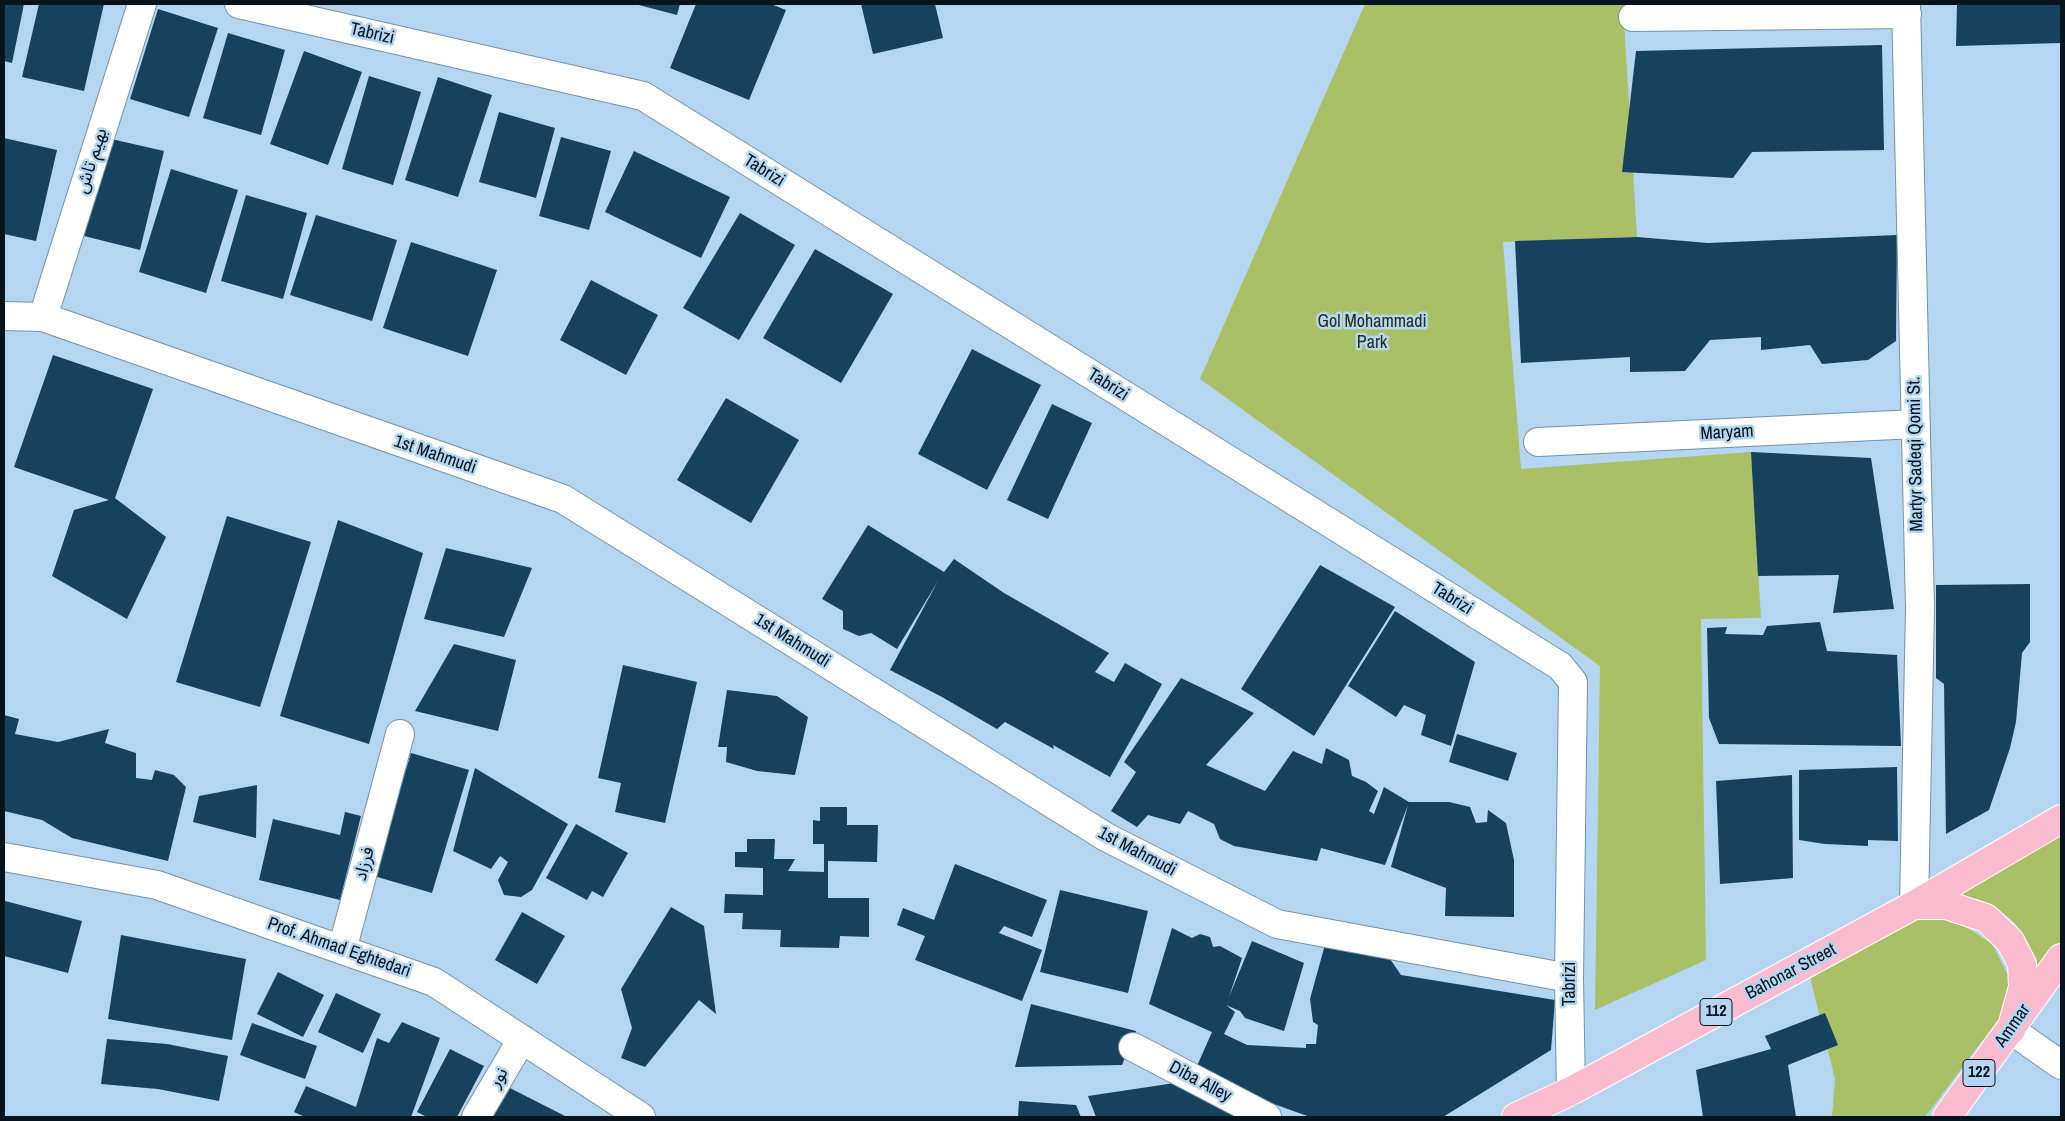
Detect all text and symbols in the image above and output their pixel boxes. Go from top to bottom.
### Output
street label: Tabrizi [348,18,396,50]
street label: بهیم تاش [71,126,113,196]
street label: Tabrizi [739,150,789,192]
park label: Gol Mohammadi Park [1317,311,1427,354]
street label: Tabrizi [1083,364,1133,406]
street label: Martyr Sadeqi Qomi St. [1904,376,1928,532]
street label: Maryam [1700,421,1754,445]
street label: 1st Mahmudi [391,431,479,479]
street label: Tabrizi [1427,578,1477,620]
street label: 1st Mahmudi [750,609,834,673]
street label: 1st Mahmudi [1094,822,1180,882]
street label: فرزاد [350,845,380,883]
street label: Prof. Ahmad Eghtedari [264,913,414,983]
street label: Bahonar Street [1742,939,1840,1005]
street label: Tabrizi [1559,962,1581,1006]
road number: 112 [1700,999,1732,1026]
street label: Ammar [1991,1000,2035,1052]
street label: Diba Alley [1165,1057,1235,1107]
road number: 122 [1963,1060,1995,1086]
street label: نور [485,1064,513,1092]

